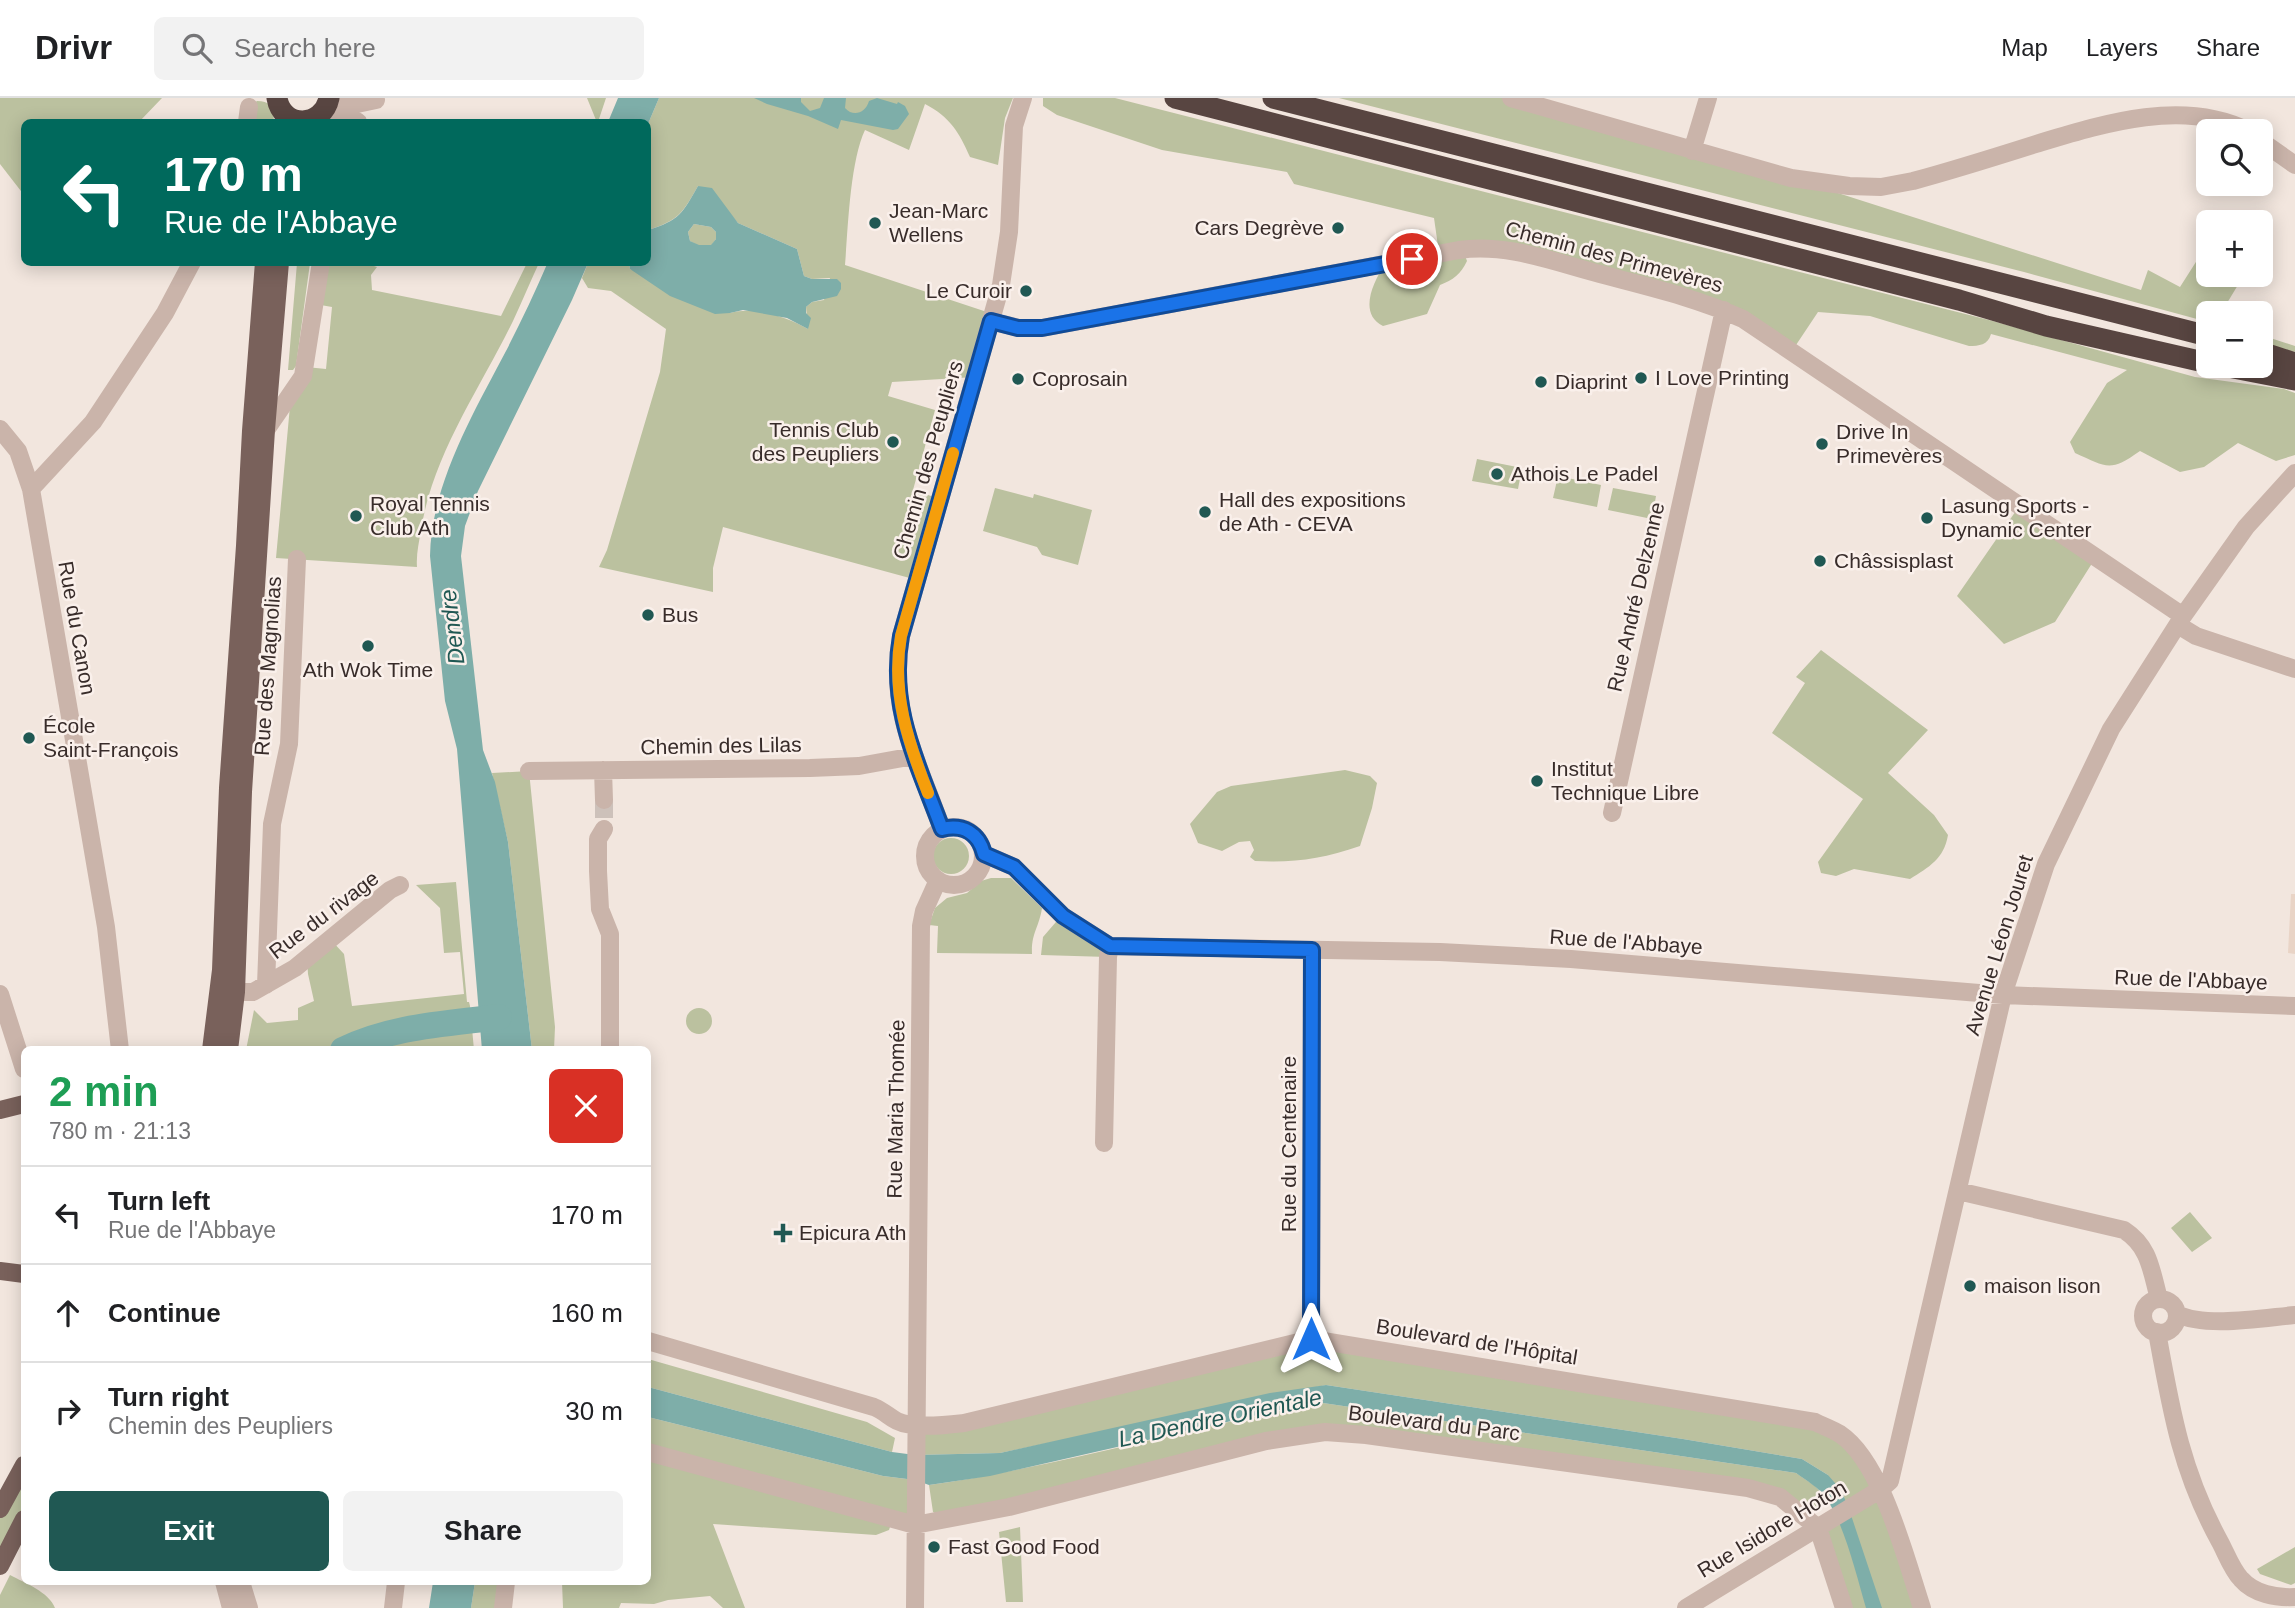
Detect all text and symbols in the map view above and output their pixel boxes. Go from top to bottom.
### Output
search box [154,17,644,80]
text: Drivr [35,29,112,66]
icon: search [178,29,216,67]
text: Search here [234,33,376,63]
text: Map [2001,34,2048,61]
text: Layers [2086,34,2158,61]
text: Share [2196,34,2260,61]
map controls [2196,119,2273,378]
button: search [2196,119,2273,196]
icon: left [49,147,140,238]
text: 170 m [164,147,303,201]
place label: Jean-Marc Wellens [889,199,988,246]
text: Rue de l'Abbaye [164,204,398,240]
button: + [2196,210,2273,287]
marker: Jean-Marc Wellens [867,215,883,231]
place label: Cars Degrève [1194,216,1324,239]
street label: Chemin des Primevères [1503,216,1725,297]
marker: Cars Degrève [1330,220,1346,236]
pin [1382,229,1442,289]
icon: arrive [1393,240,1431,278]
place label: Le Curoir [926,279,1012,302]
marker: Le Curoir [1018,283,1034,299]
button: − [2196,301,2273,378]
street label: Chemin des Peupliers [888,358,967,562]
place label: I Love Printing [1655,366,1789,389]
place label: Coprosain [1032,367,1128,390]
place label: Diaprint [1555,370,1628,393]
marker: I Love Printing [1633,370,1649,386]
marker: Coprosain [1010,371,1026,387]
marker: Diaprint [1533,374,1549,390]
place label: Tennis Club des Peupliers [752,418,879,465]
place label: Drive In Primevères [1836,420,1942,467]
marker: Tennis Club des Peupliers [885,434,901,450]
marker: Drive In Primevères [1814,436,1830,452]
place label: Athois Le Padel [1511,462,1658,485]
marker: Athois Le Padel [1489,466,1505,482]
place label: Hall des expositions de Ath - CEVA [1219,488,1406,535]
place label: Royal Tennis Club Ath [370,492,490,539]
place label: Lasung Sports - Dynamic Center [1941,494,2092,541]
street label: Rue André Delzenne [1603,500,1669,694]
marker: Hall des expositions de Ath - CEVA [1197,504,1213,520]
marker: Royal Tennis Club Ath [348,508,364,524]
marker: Lasung Sports - Dynamic Center [1919,510,1935,526]
place label: Châssisplast [1834,549,1953,572]
marker: Châssisplast [1812,553,1828,569]
street label: Rue du Canon [54,559,101,697]
street label: Rue des Magnolias [250,575,285,756]
water label: Dendre [435,588,469,666]
place label: Bus [662,603,698,626]
marker: Bus [640,607,656,623]
marker: Ath Wok Time [360,638,376,654]
place label: Ath Wok Time [303,658,433,681]
place label: École Saint-François [43,714,178,761]
marker: École Saint-François [21,730,37,746]
street label: Chemin des Lilas [640,733,802,758]
place label: Institut Technique Libre [1551,757,1699,804]
marker: Institut Technique Libre [1529,773,1545,789]
street label: Avenue Léon Jouret [1960,852,2037,1038]
street label: Rue du rivage [265,866,383,963]
street label: Rue de l'Abbaye [1549,925,1703,958]
street label: Rue de l'Abbaye [2114,965,2268,994]
street label: Rue Maria Thomée [882,1019,909,1199]
street label: Rue du Centenaire [1277,1056,1300,1232]
text: 2 min [49,1068,159,1115]
button: close [549,1069,623,1143]
text: 780 m · 21:13 [49,1118,191,1144]
text: Turn left [108,1186,210,1216]
icon: left [49,1196,87,1234]
text: 170 m [551,1200,623,1230]
text: Rue de l'Abbaye [108,1217,276,1243]
place label: Epicura Ath [799,1221,906,1244]
marker: Epicura Ath [773,1223,793,1243]
place label: maison lison [1984,1274,2101,1297]
marker: maison lison [1962,1278,1978,1294]
icon: ahead [49,1294,87,1332]
text: Continue [108,1298,221,1328]
text: 160 m [551,1298,623,1328]
position arrow [1274,1302,1348,1376]
street label: Boulevard de l'Hôpital [1375,1314,1579,1369]
text: Turn right [108,1382,229,1412]
water label: La Dendre Orientale [1116,1384,1324,1452]
icon: right [49,1392,87,1430]
text: 30 m [565,1396,623,1426]
street label: Boulevard du Parc [1347,1401,1521,1444]
text: Chemin des Peupliers [108,1413,333,1439]
street label: Rue Isidore Hoton [1693,1475,1850,1582]
button: Exit [49,1491,329,1571]
button: Share [343,1491,623,1571]
place label: Fast Good Food [948,1535,1100,1558]
marker: Fast Good Food [926,1539,942,1555]

